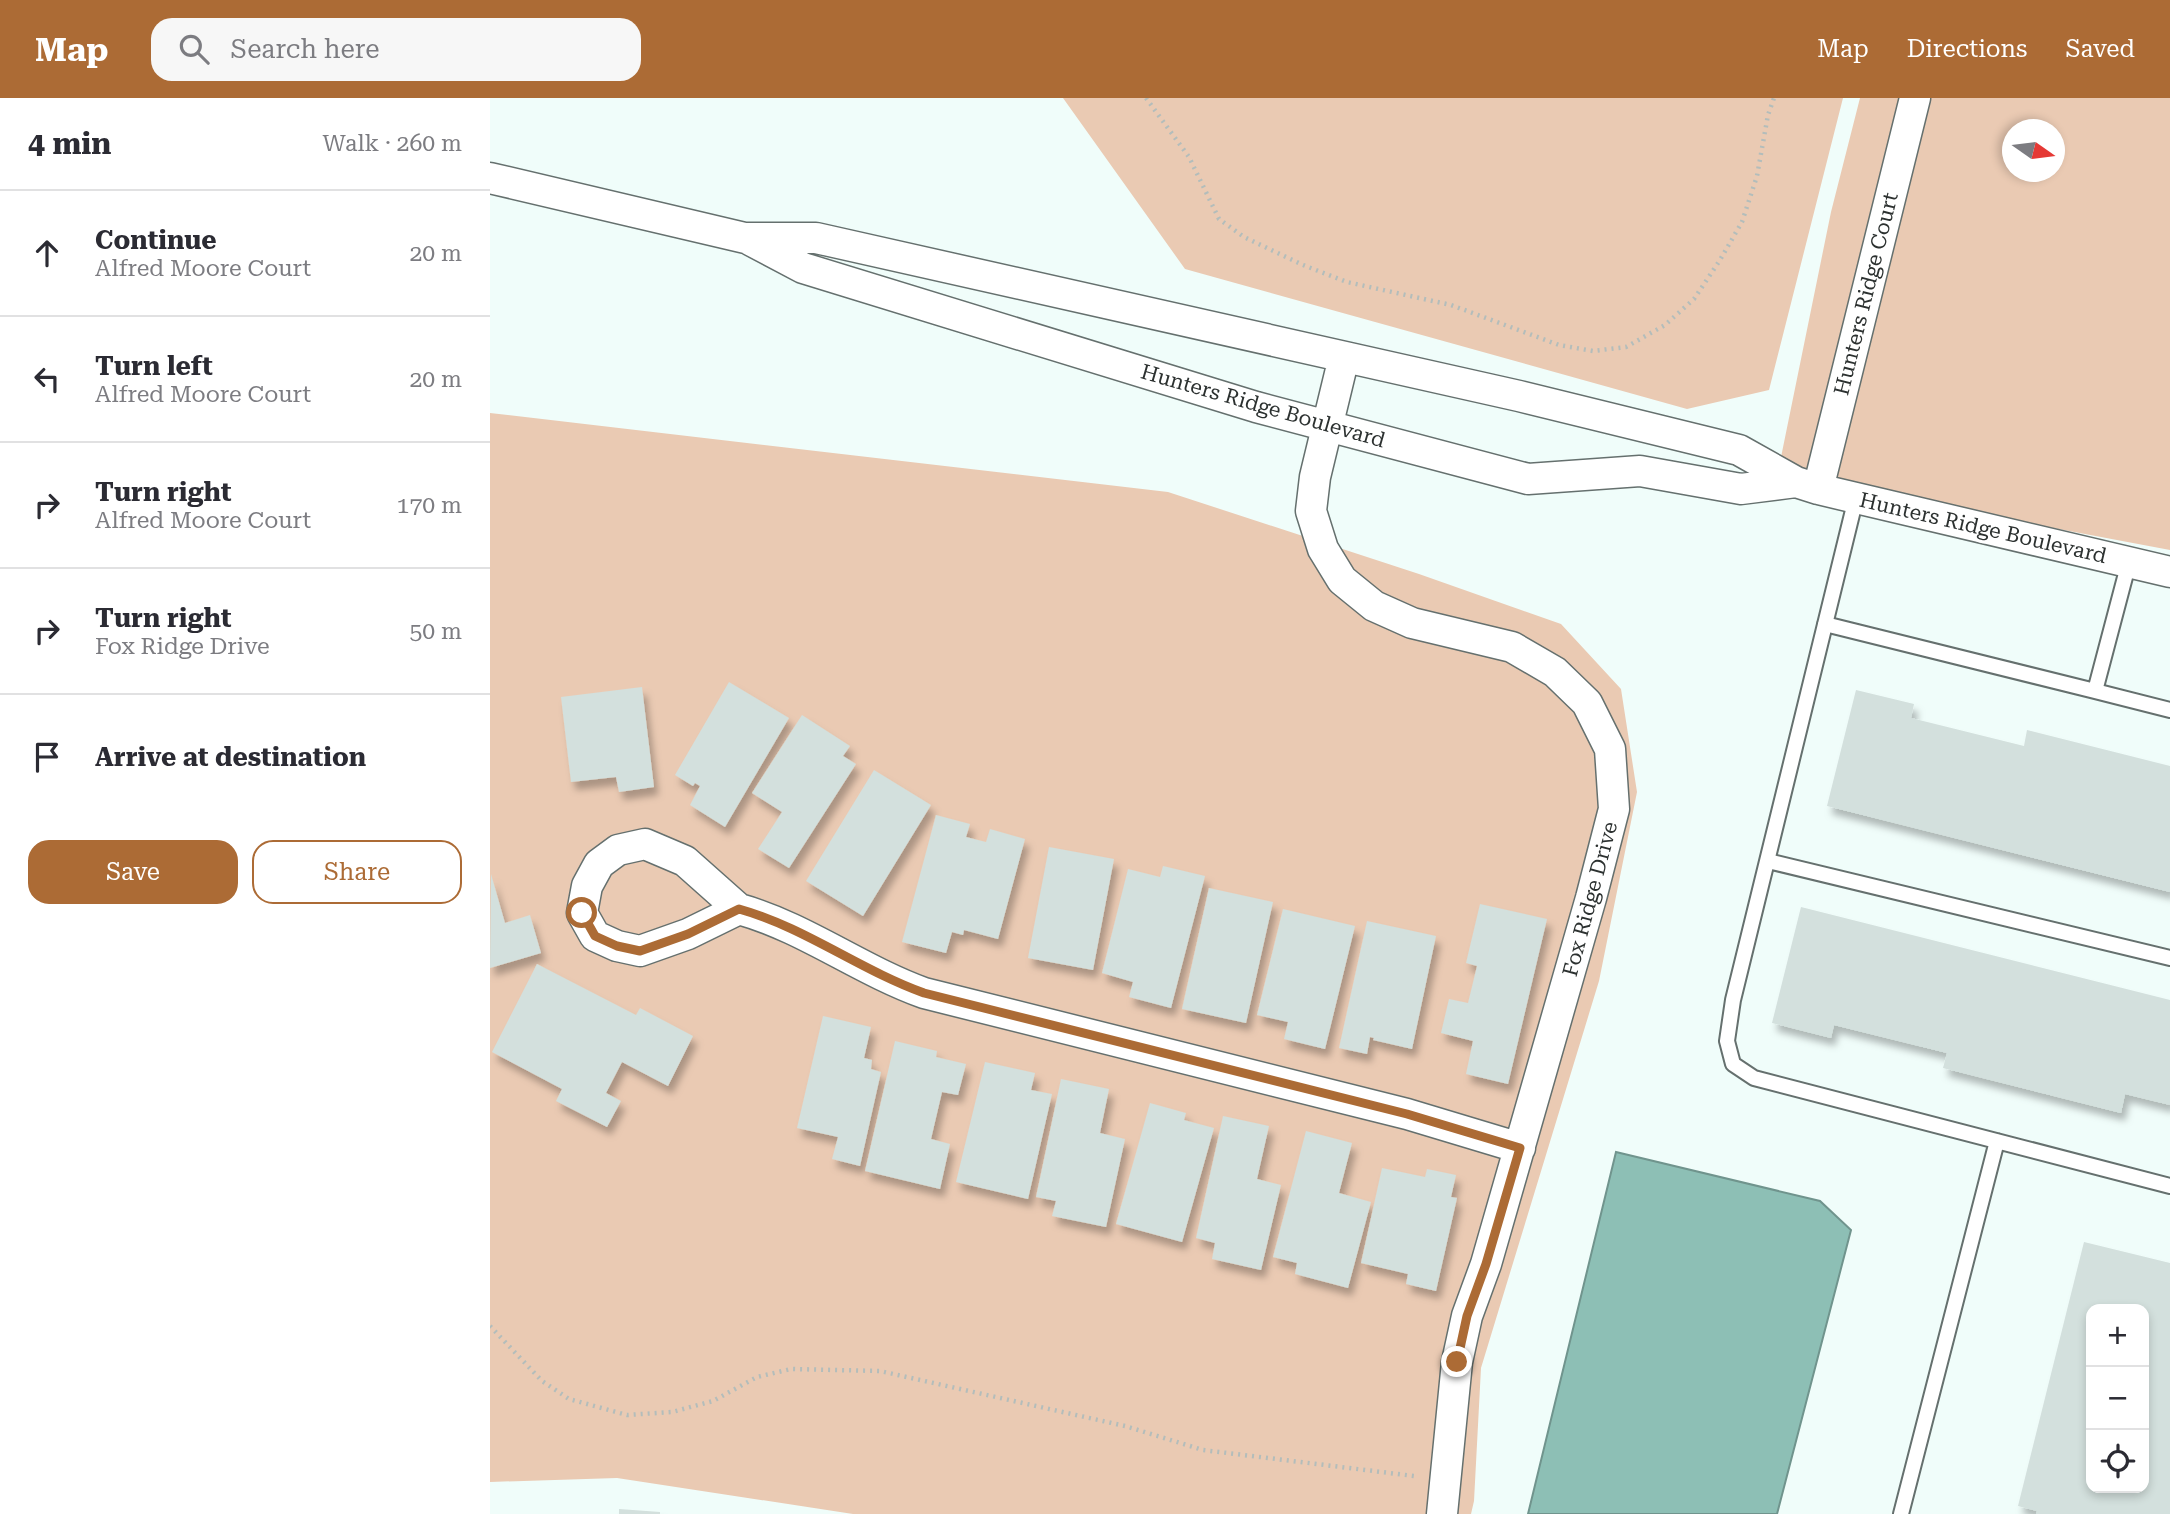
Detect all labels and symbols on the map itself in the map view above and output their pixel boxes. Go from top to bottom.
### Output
north arrow [2002,119,2065,182]
street label: Hunters Ridge Court [1829,190,1903,398]
street label: Hunters Ridge Boulevard [1138,360,1388,453]
street label: Hunters Ridge Boulevard [1857,488,2110,568]
street label: Fox Ridge Drive [1558,819,1622,979]
route start [566,897,597,928]
route end [1441,1346,1472,1377]

